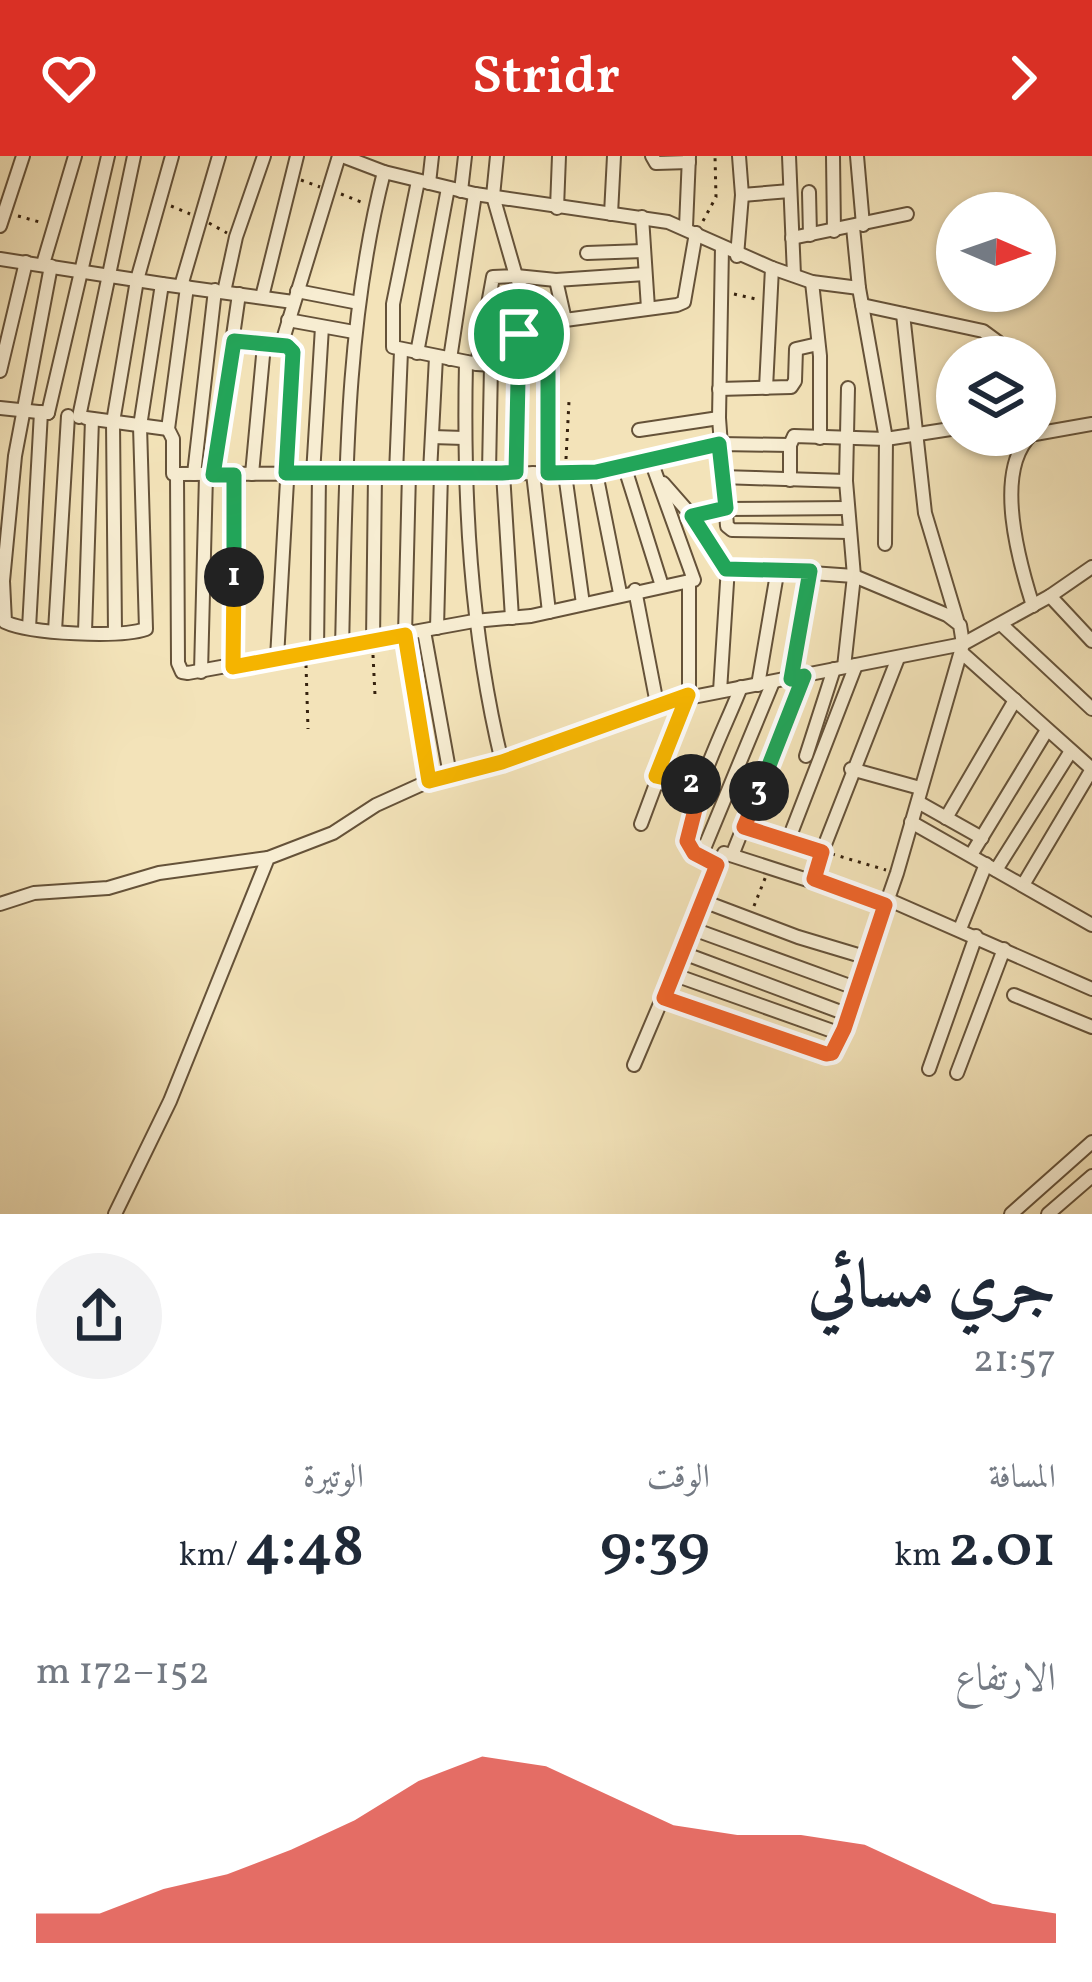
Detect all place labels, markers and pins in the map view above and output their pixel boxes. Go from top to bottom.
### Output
pin [468,283,570,385]
pin: 1 [204,547,264,607]
pin: 2 [661,754,721,814]
pin: 3 [729,761,789,821]

